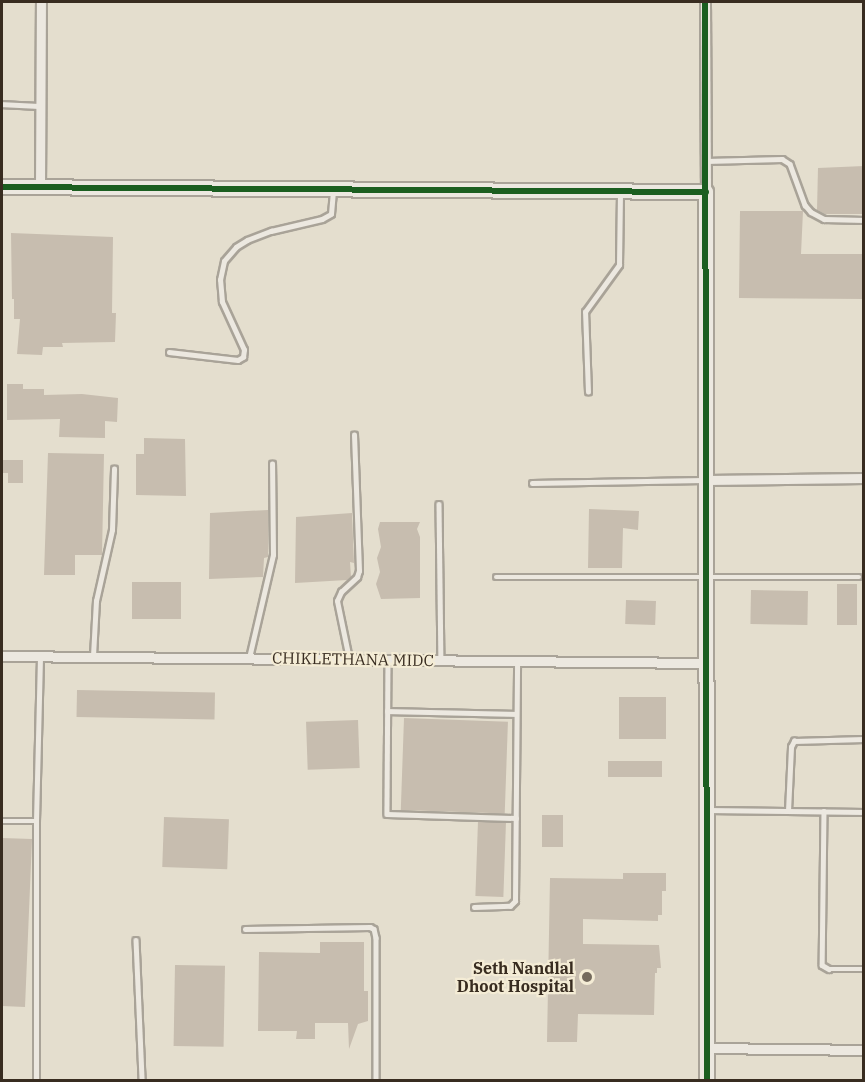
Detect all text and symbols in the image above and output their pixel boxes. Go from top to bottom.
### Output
street label: CHIKLETHANA MIDC [272,648,434,670]
place label: Seth Nandlal Dhoot Hospital [457,958,574,996]
marker: Seth Nandlal Dhoot Hospital [578,968,596,986]

